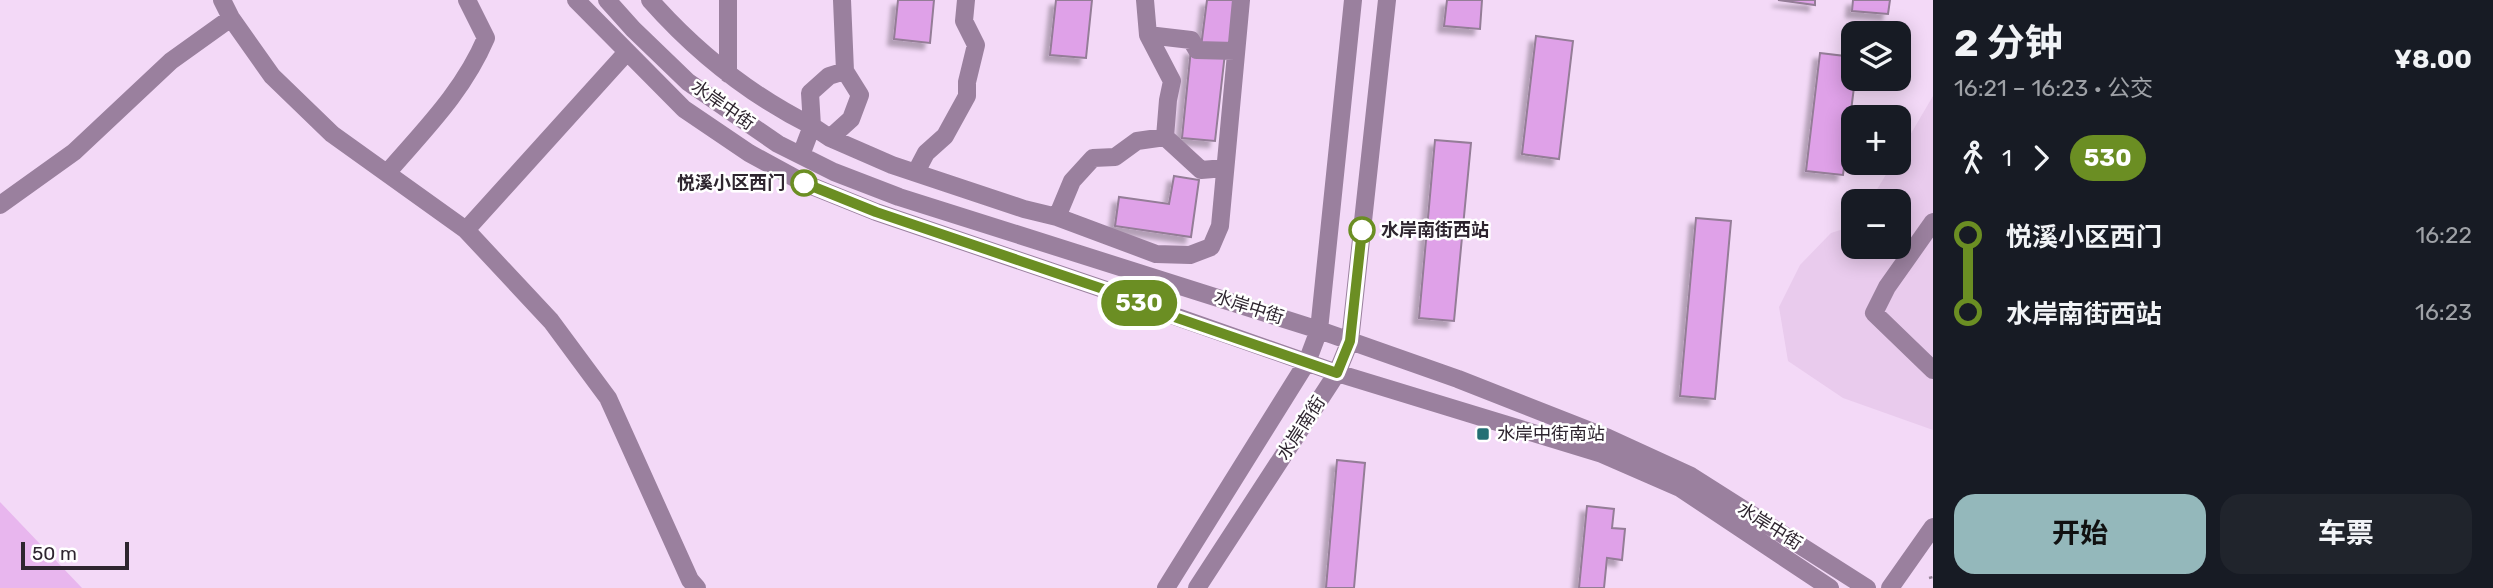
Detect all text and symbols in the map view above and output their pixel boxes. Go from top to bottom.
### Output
text: 2 分钟 [1954,20,2063,66]
map controls [1841,21,1911,259]
button: layers [1841,21,1911,91]
text: ¥8.00 [2394,44,2472,75]
text: 16:21 – 16:23 · 公交 [1954,74,2153,102]
street label: 水岸中街 [687,75,759,135]
button: + [1841,105,1911,175]
icon: walk [1954,139,1992,177]
icon: forward [2022,139,2060,177]
text: 1 [2002,144,2012,172]
text: 530 [2084,144,2132,172]
marker: 悦溪小区西门 [791,170,817,196]
place label: 悦溪小区西门 [677,172,785,194]
button: − [1841,189,1911,259]
marker: 水岸南街西站 [1349,217,1375,243]
place label: 水岸南街西站 [1381,219,1489,241]
text: 16:22 [2415,221,2472,249]
text: 悦溪小区西门 [2006,222,2162,253]
line badge: 530 [1099,280,1179,326]
street label: 水岸中街 [1211,285,1287,329]
text: 530 [1115,289,1163,317]
text: 16:23 [2415,298,2472,326]
text: 水岸南街西站 [2006,299,2162,330]
street label: 水岸南街 [1272,392,1330,464]
place label: 水岸中街南站 [1497,423,1605,445]
marker: 水岸中街南站 [1475,426,1491,442]
button: 开始 [1954,494,2206,574]
button: 车票 [2220,494,2472,574]
street label: 水岸中街 [1734,498,1806,554]
scale bar [21,539,130,571]
text: 50 m [32,542,77,565]

